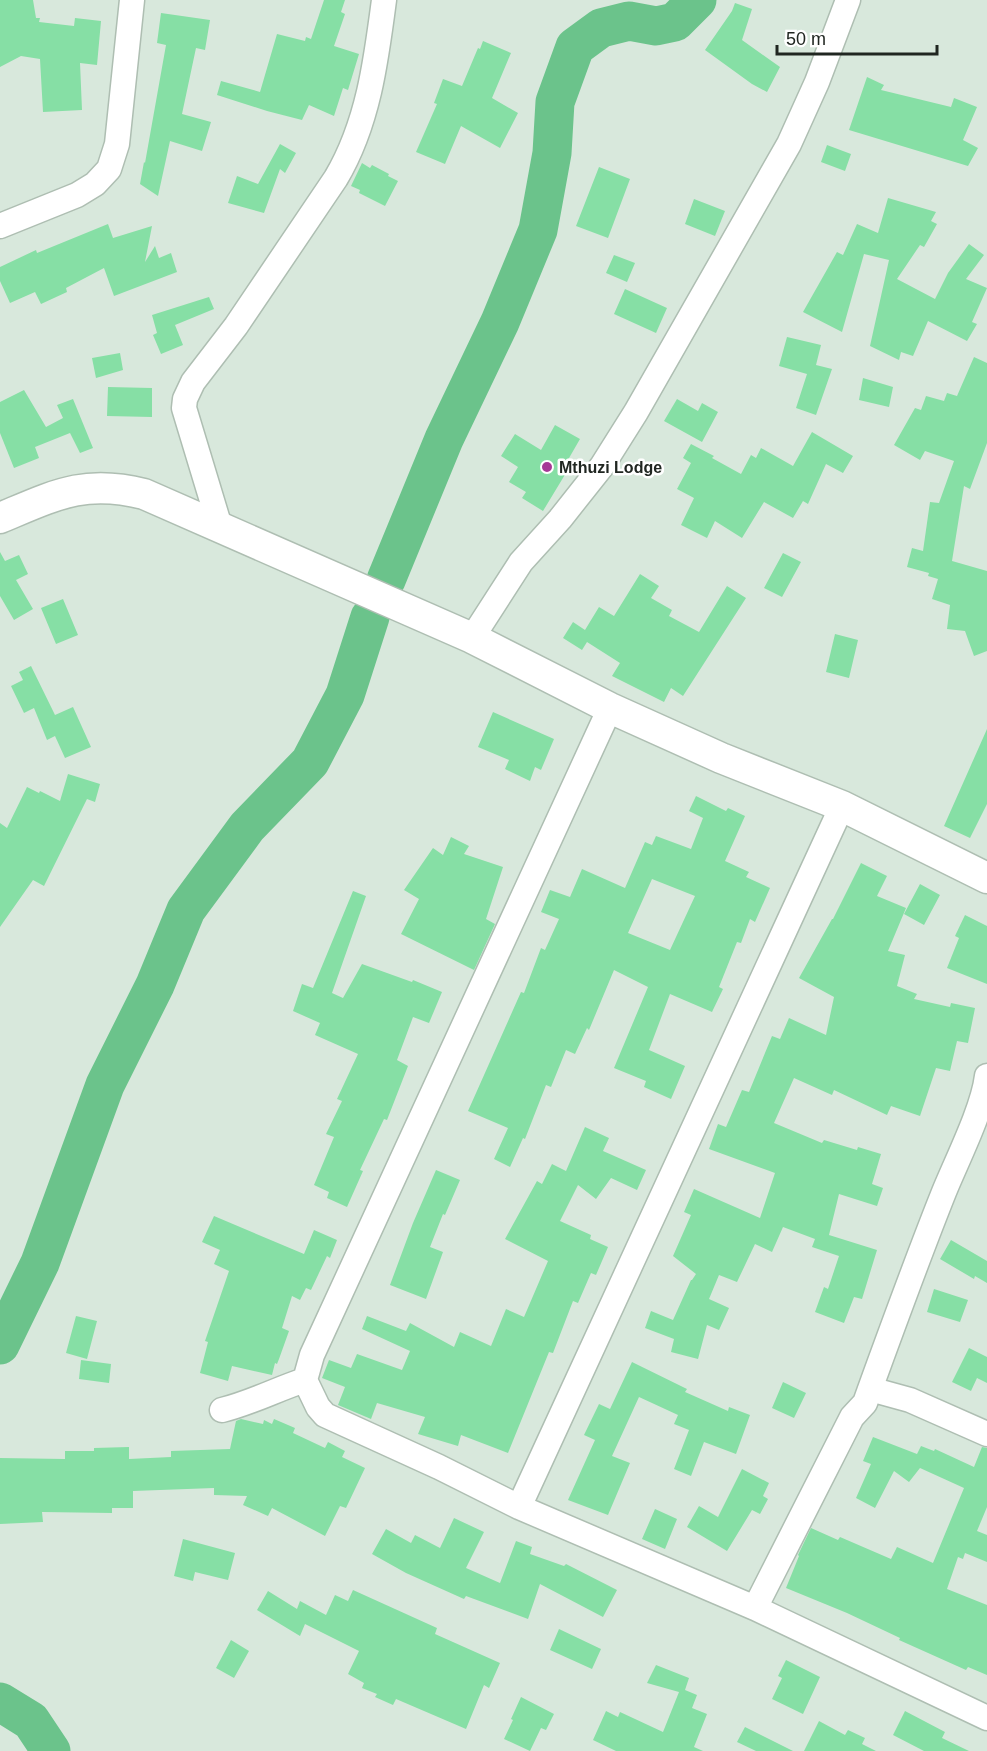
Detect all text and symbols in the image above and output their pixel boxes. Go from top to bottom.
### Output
scale bar [777,18,938,56]
text: 50 m [786,29,826,49]
place label: Mthuzi Lodge [559,459,662,476]
marker: Mthuzi Lodge [540,460,554,474]

